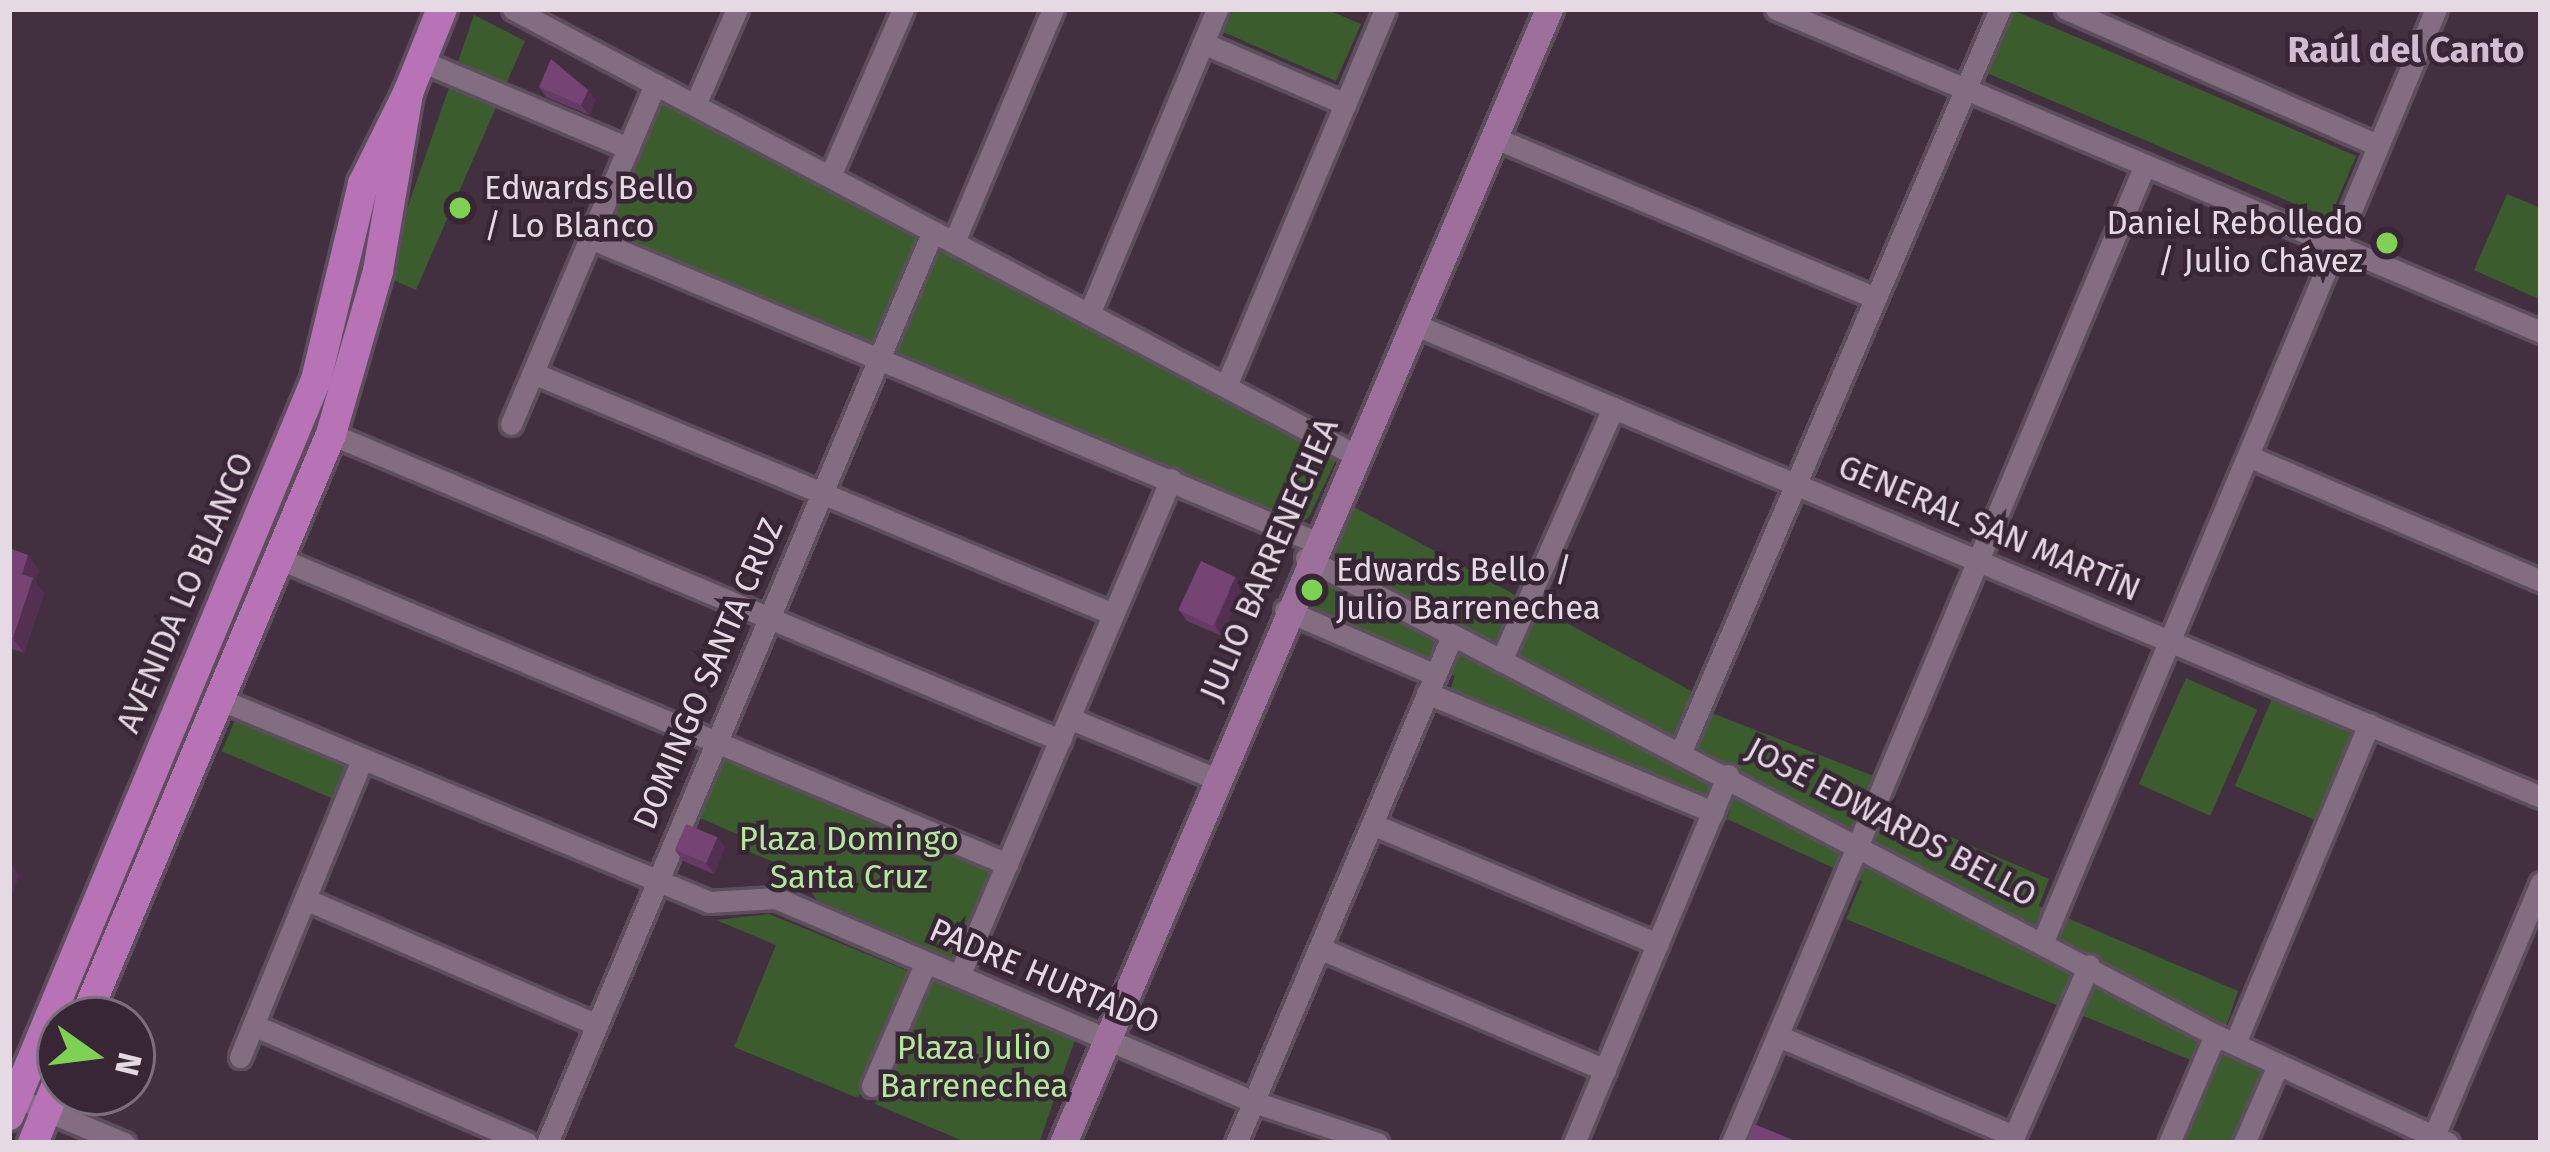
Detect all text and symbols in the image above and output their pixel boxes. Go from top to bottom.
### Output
district label: Raúl del Canto [2287,29,2525,73]
place label: Edwards Bello / Lo Blanco [484,169,694,247]
marker: Edwards Bello / Lo Blanco [447,195,473,221]
place label: Daniel Rebolledo / Julio Chávez [2107,204,2363,282]
marker: Daniel Rebolledo / Julio Chávez [2374,230,2400,256]
street label: JULIO BARRENECHEA [1193,413,1347,707]
street label: AVENIDA LO BLANCO [109,447,263,739]
street label: GENERAL SAN MARTÍN [1832,447,2146,611]
street label: DOMINGO SANTA CRUZ [626,513,792,835]
place label: Edwards Bello / Julio Barrenechea [1336,551,1601,629]
marker: Edwards Bello / Julio Barrenechea [1299,577,1325,603]
street label: JOSÉ EDWARDS BELLO [1739,730,2043,916]
park label: Plaza Domingo Santa Cruz [739,820,959,898]
street label: PADRE HURTADO [923,911,1165,1043]
north arrow [36,996,156,1116]
park label: Plaza Julio Barrenechea [880,1029,1068,1107]
text: N [106,1049,150,1079]

